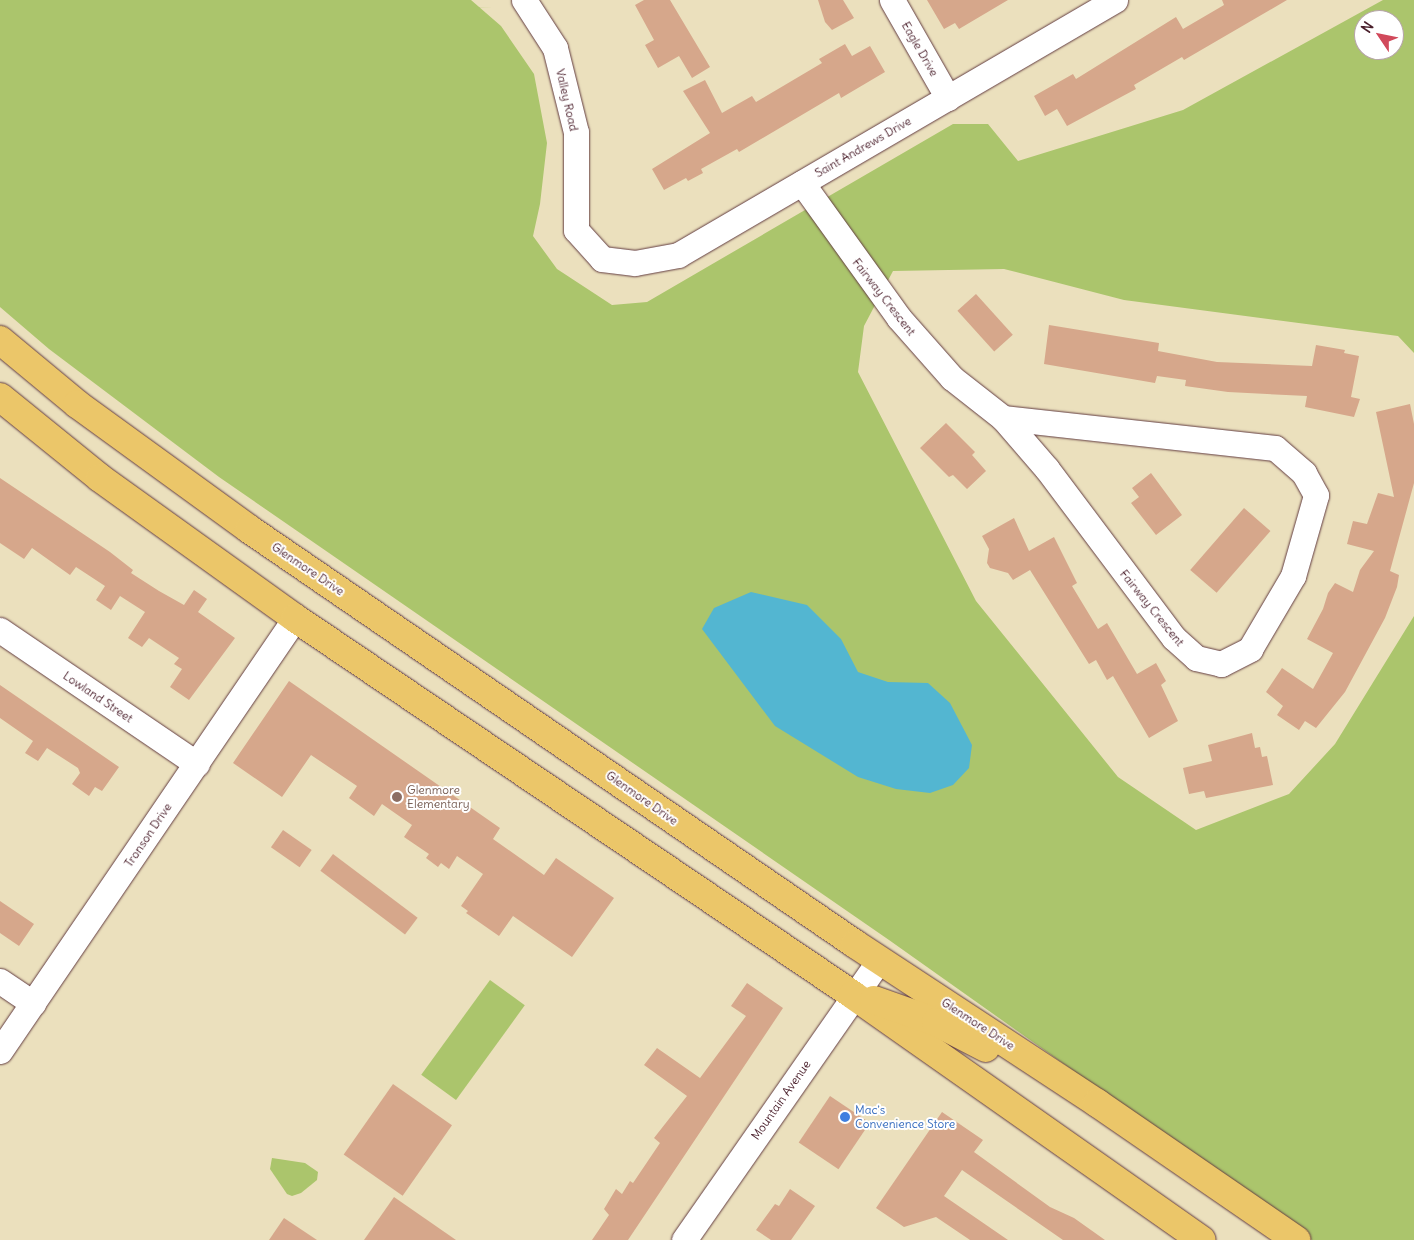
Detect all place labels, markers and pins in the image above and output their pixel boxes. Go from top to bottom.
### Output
place label: Glenmore Elementary [407,783,470,811]
marker: Glenmore Elementary [391,791,403,803]
place label: Mac's Convenience Store [855,1103,955,1131]
marker: Mac's Convenience Store [839,1111,851,1123]

